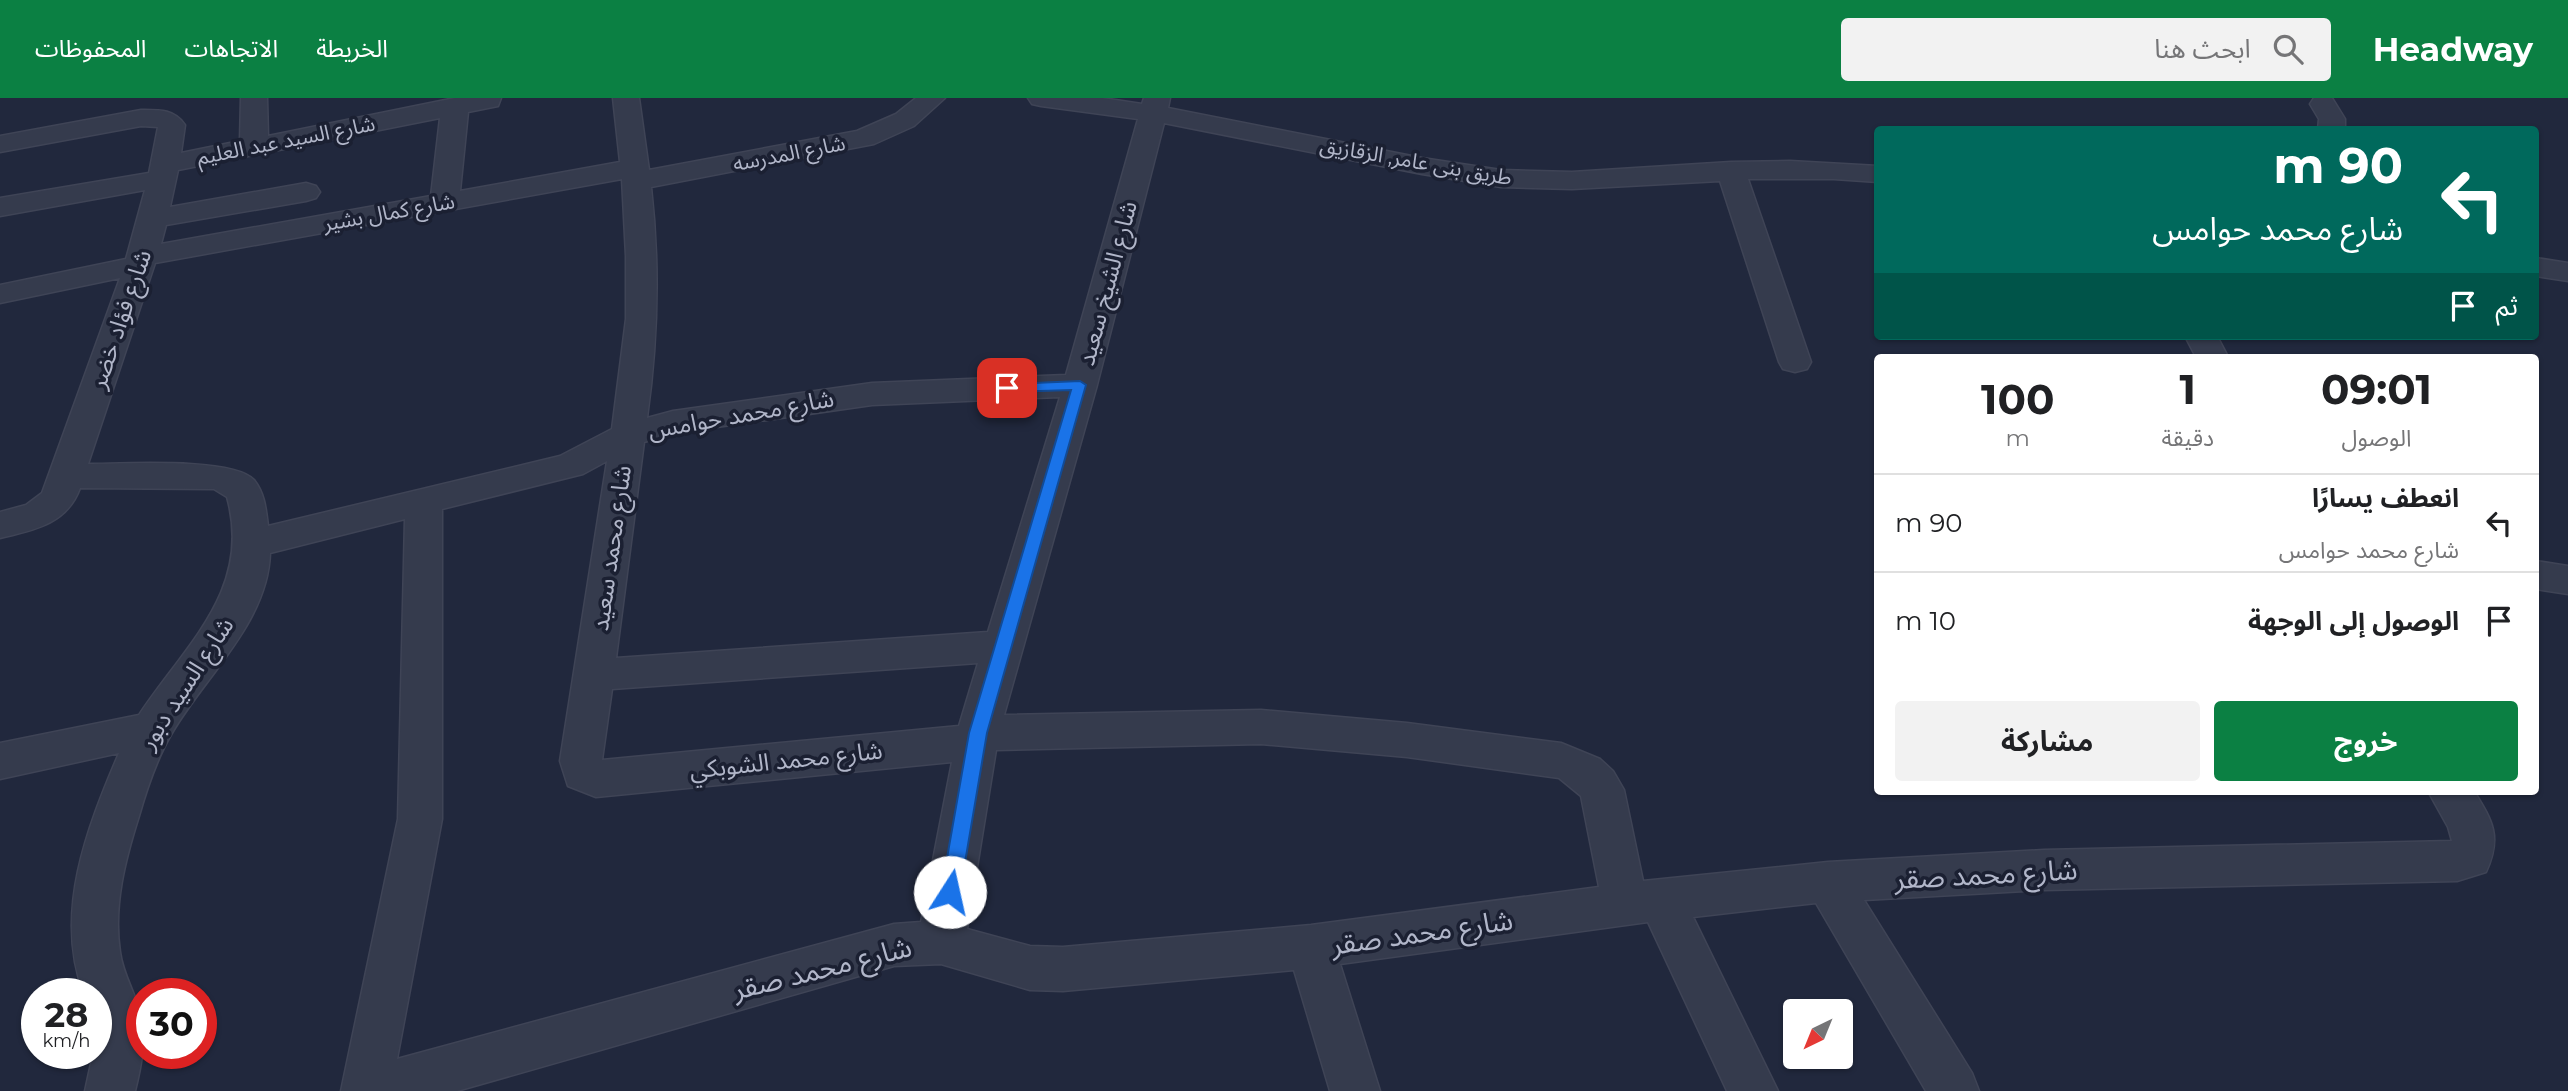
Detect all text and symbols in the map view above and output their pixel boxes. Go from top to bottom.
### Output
search box [1841,18,2331,81]
text: Headway [2373,29,2533,69]
icon: search [2269,30,2307,68]
text: ابحث هنا [2154,33,2251,65]
text: المحفوظات [35,34,146,63]
text: الاتجاهات [184,34,278,63]
text: الخريطة [316,34,388,63]
street label: شارع السيد عبد العليم [195,110,378,172]
street label: شارع المدرسه [731,130,848,179]
street label: طريق بنى عامر, الزقازيق [1318,132,1514,191]
text: 90 m [2273,136,2403,195]
icon: left [2427,154,2518,245]
street label: شارع كمال بشير [320,188,457,239]
street label: شارع الشيخ سعيد [1071,197,1146,369]
text: شارع محمد حوامس [2152,209,2403,248]
street label: شارع فؤاد خضر [82,246,160,394]
icon: arrive [2444,287,2482,325]
text: ثم [2496,290,2518,322]
pin [977,358,1037,418]
text: 1 [2180,363,2196,415]
text: 09:01 [2321,363,2432,415]
icon: arrive [988,369,1026,407]
text: 100 [1981,373,2055,425]
street label: شارع محمد حوامس [646,383,837,448]
text: m [2006,424,2030,452]
text: دقيقة [2162,424,2214,452]
text: الوصول [2342,424,2411,452]
street label: شارع محمد سعيد [585,463,640,633]
text: انعطف يسارًا [2312,482,2459,514]
icon: left [2480,504,2518,542]
text: 90 m [1895,507,1962,539]
text: شارع محمد حوامس [2279,536,2459,564]
icon: arrive [2480,602,2518,640]
text: 10 m [1895,605,1956,637]
text: الوصول إلى الوجهة [2248,605,2459,637]
street label: شارع السيد دبور [132,612,242,757]
button: مشاركة [1895,701,2200,781]
button: خروج [2214,701,2518,781]
street label: شارع محمد الشوبكي [688,735,884,789]
street label: شارع محمد صقر [1893,852,2079,900]
position arrow [913,855,987,929]
street label: شارع محمد صقر [1328,902,1516,966]
street label: شارع محمد صقر [728,929,916,1011]
speed limit sign: 30 [126,978,217,1069]
text: 28 [45,993,88,1036]
north arrow [1783,999,1853,1069]
map controls [1783,999,1853,1069]
text: km/h [42,1030,91,1052]

